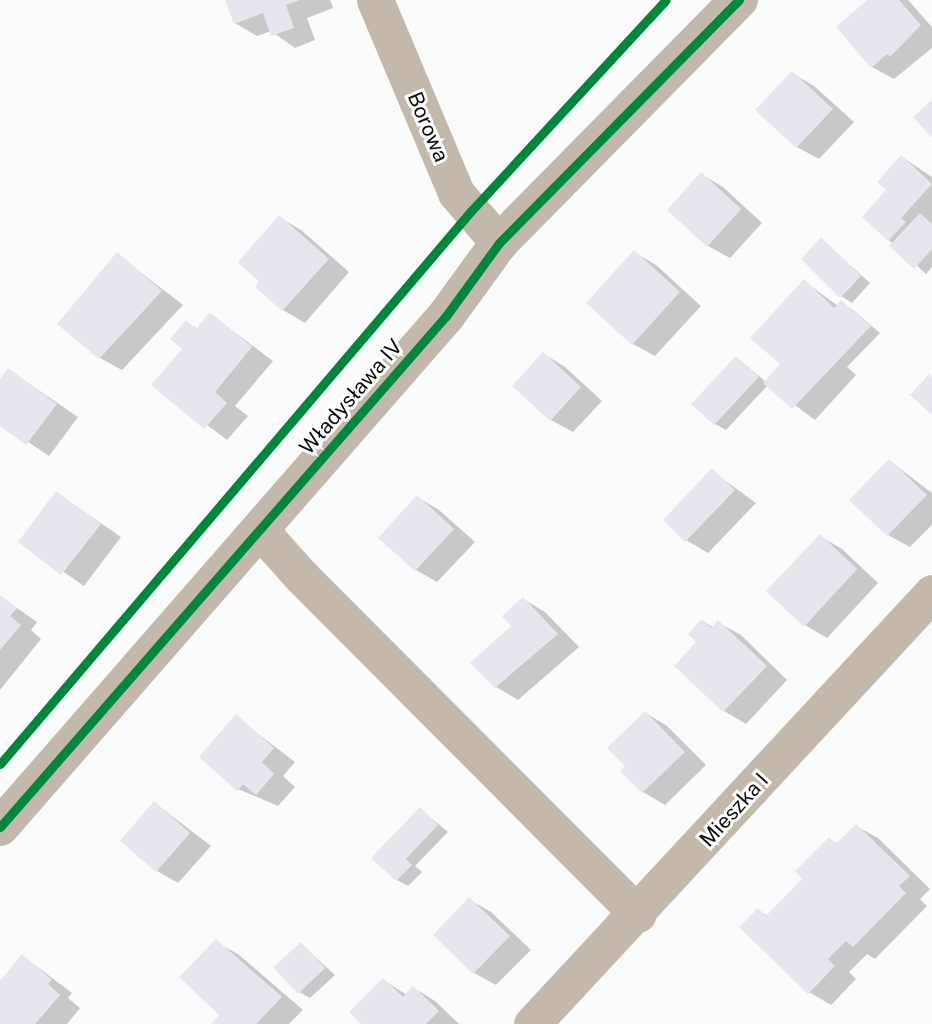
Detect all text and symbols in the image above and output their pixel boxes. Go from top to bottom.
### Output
street label: Borowa [402,88,454,166]
street label: Władysława IV [294,334,408,460]
street label: Mieszka I [694,768,774,852]

